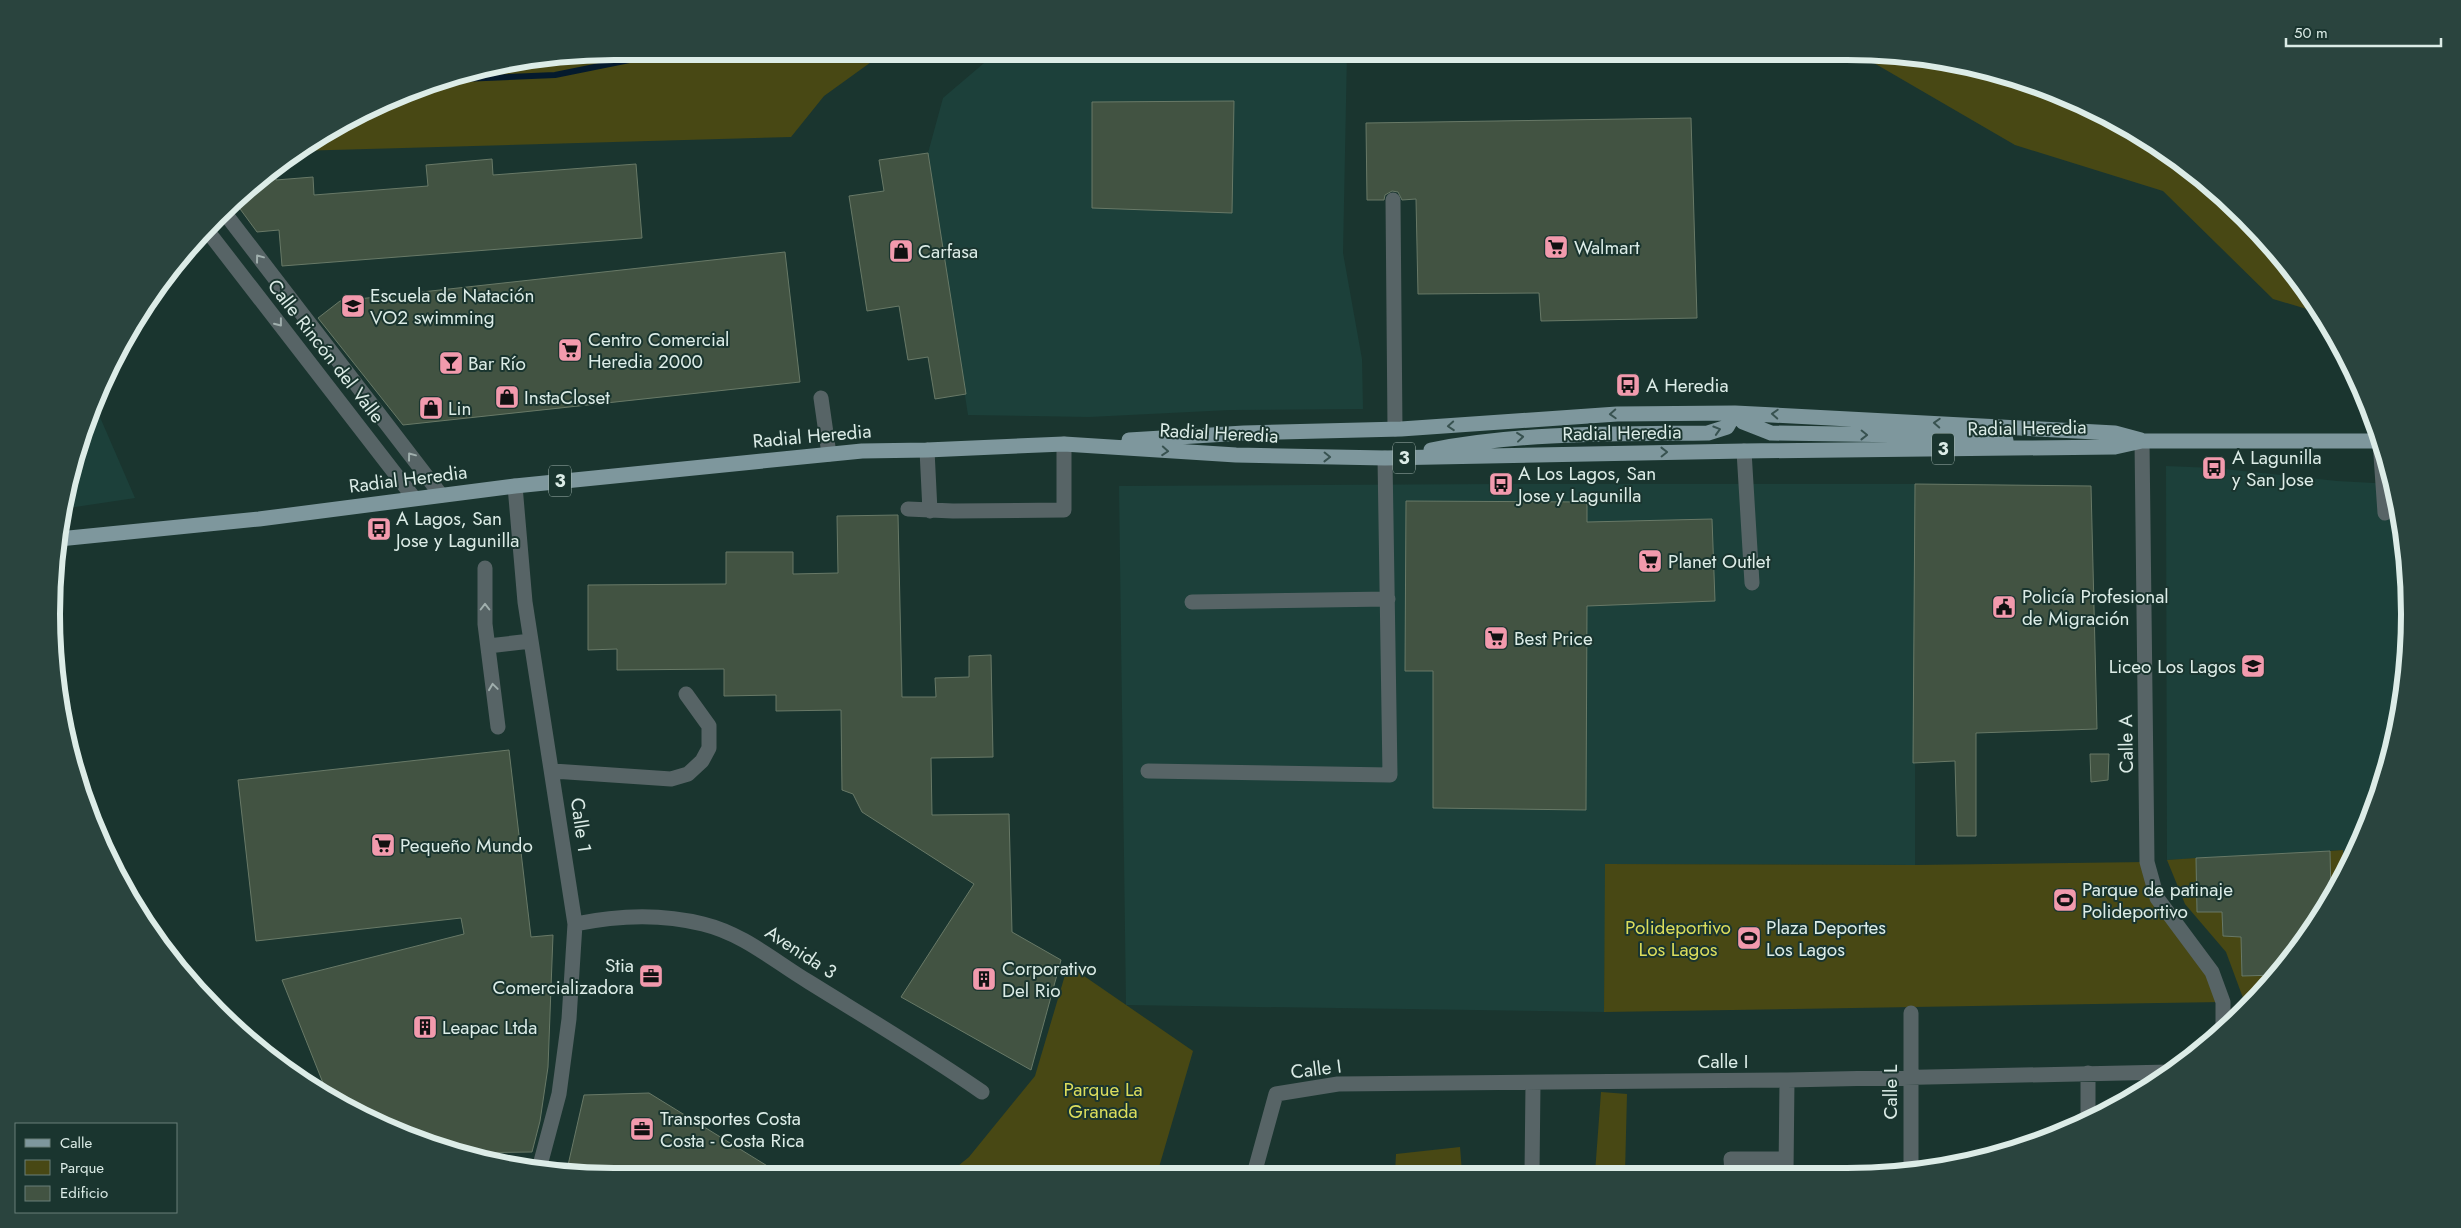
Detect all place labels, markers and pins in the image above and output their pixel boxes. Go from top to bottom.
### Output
supermarket icon: Walmart [1543,234,1569,260]
place label: Walmart [1574,234,1640,261]
shop icon: Carfasa [888,238,914,264]
place label: Carfasa [918,238,978,265]
place label: Escuela de Natación VO2 swimming [370,282,534,331]
school or university icon: Escuela de Natación VO2 swimming [340,293,366,319]
place label: Centro Comercial Heredia 2000 [588,326,729,375]
supermarket icon: Centro Comercial Heredia 2000 [557,337,583,363]
bar icon: Bar Río [438,350,464,376]
place label: Bar Río [468,350,526,377]
bus stop icon: A Heredia [1615,372,1641,398]
place label: A Heredia [1646,372,1729,399]
shop icon: InstaCloset [494,384,520,410]
place label: InstaCloset [524,384,610,411]
shop icon: Lin [418,395,444,421]
place label: Lin [448,395,471,422]
place label: A Lagunilla y San Jose [2232,444,2322,493]
bus stop icon: A Lagunilla y San Jose [2201,455,2227,481]
place label: A Los Lagos, San Jose y Lagunilla [1515,460,1656,509]
bus stop icon: A Los Lagos, San Jose y Lagunilla [1488,471,1514,497]
place label: A Lagos, San Jose y Lagunilla [393,505,519,554]
bus stop icon: A Lagos, San Jose y Lagunilla [366,516,392,542]
supermarket icon: Planet Outlet [1637,548,1663,574]
place label: Planet Outlet [1668,548,1771,575]
place label: Policía Profesional de Migración [2022,583,2169,632]
public building icon: Policía Profesional de Migración [1991,594,2017,620]
supermarket icon: Best Price [1483,625,1509,651]
place label: Best Price [1514,625,1593,652]
place label: Liceo Los Lagos [2109,653,2236,680]
school or university icon: Liceo Los Lagos [2240,653,2266,679]
supermarket icon: Pequeño Mundo [370,832,396,858]
place label: Pequeño Mundo [400,832,533,859]
place label: Parque de patinaje Polideportivo [2082,876,2233,925]
sports icon: Parque de patinaje Polideportivo [2052,887,2078,913]
place label: Plaza Deportes Los Lagos [1766,914,1886,963]
sports icon: Plaza Deportes Los Lagos [1736,925,1762,951]
place label: Stia Comercializadora [493,952,634,1001]
place label: Corporativo Del Rio [1002,955,1097,1004]
office icon: Stia Comercializadora [638,963,664,989]
building icon: Corporativo Del Rio [971,966,997,992]
building icon: Leapac Ltda [412,1014,438,1040]
place label: Leapac Ltda [442,1014,537,1041]
place label: Transportes Costa Costa - Costa Rica [660,1105,804,1154]
office icon: Transportes Costa Costa - Costa Rica [629,1116,655,1142]

